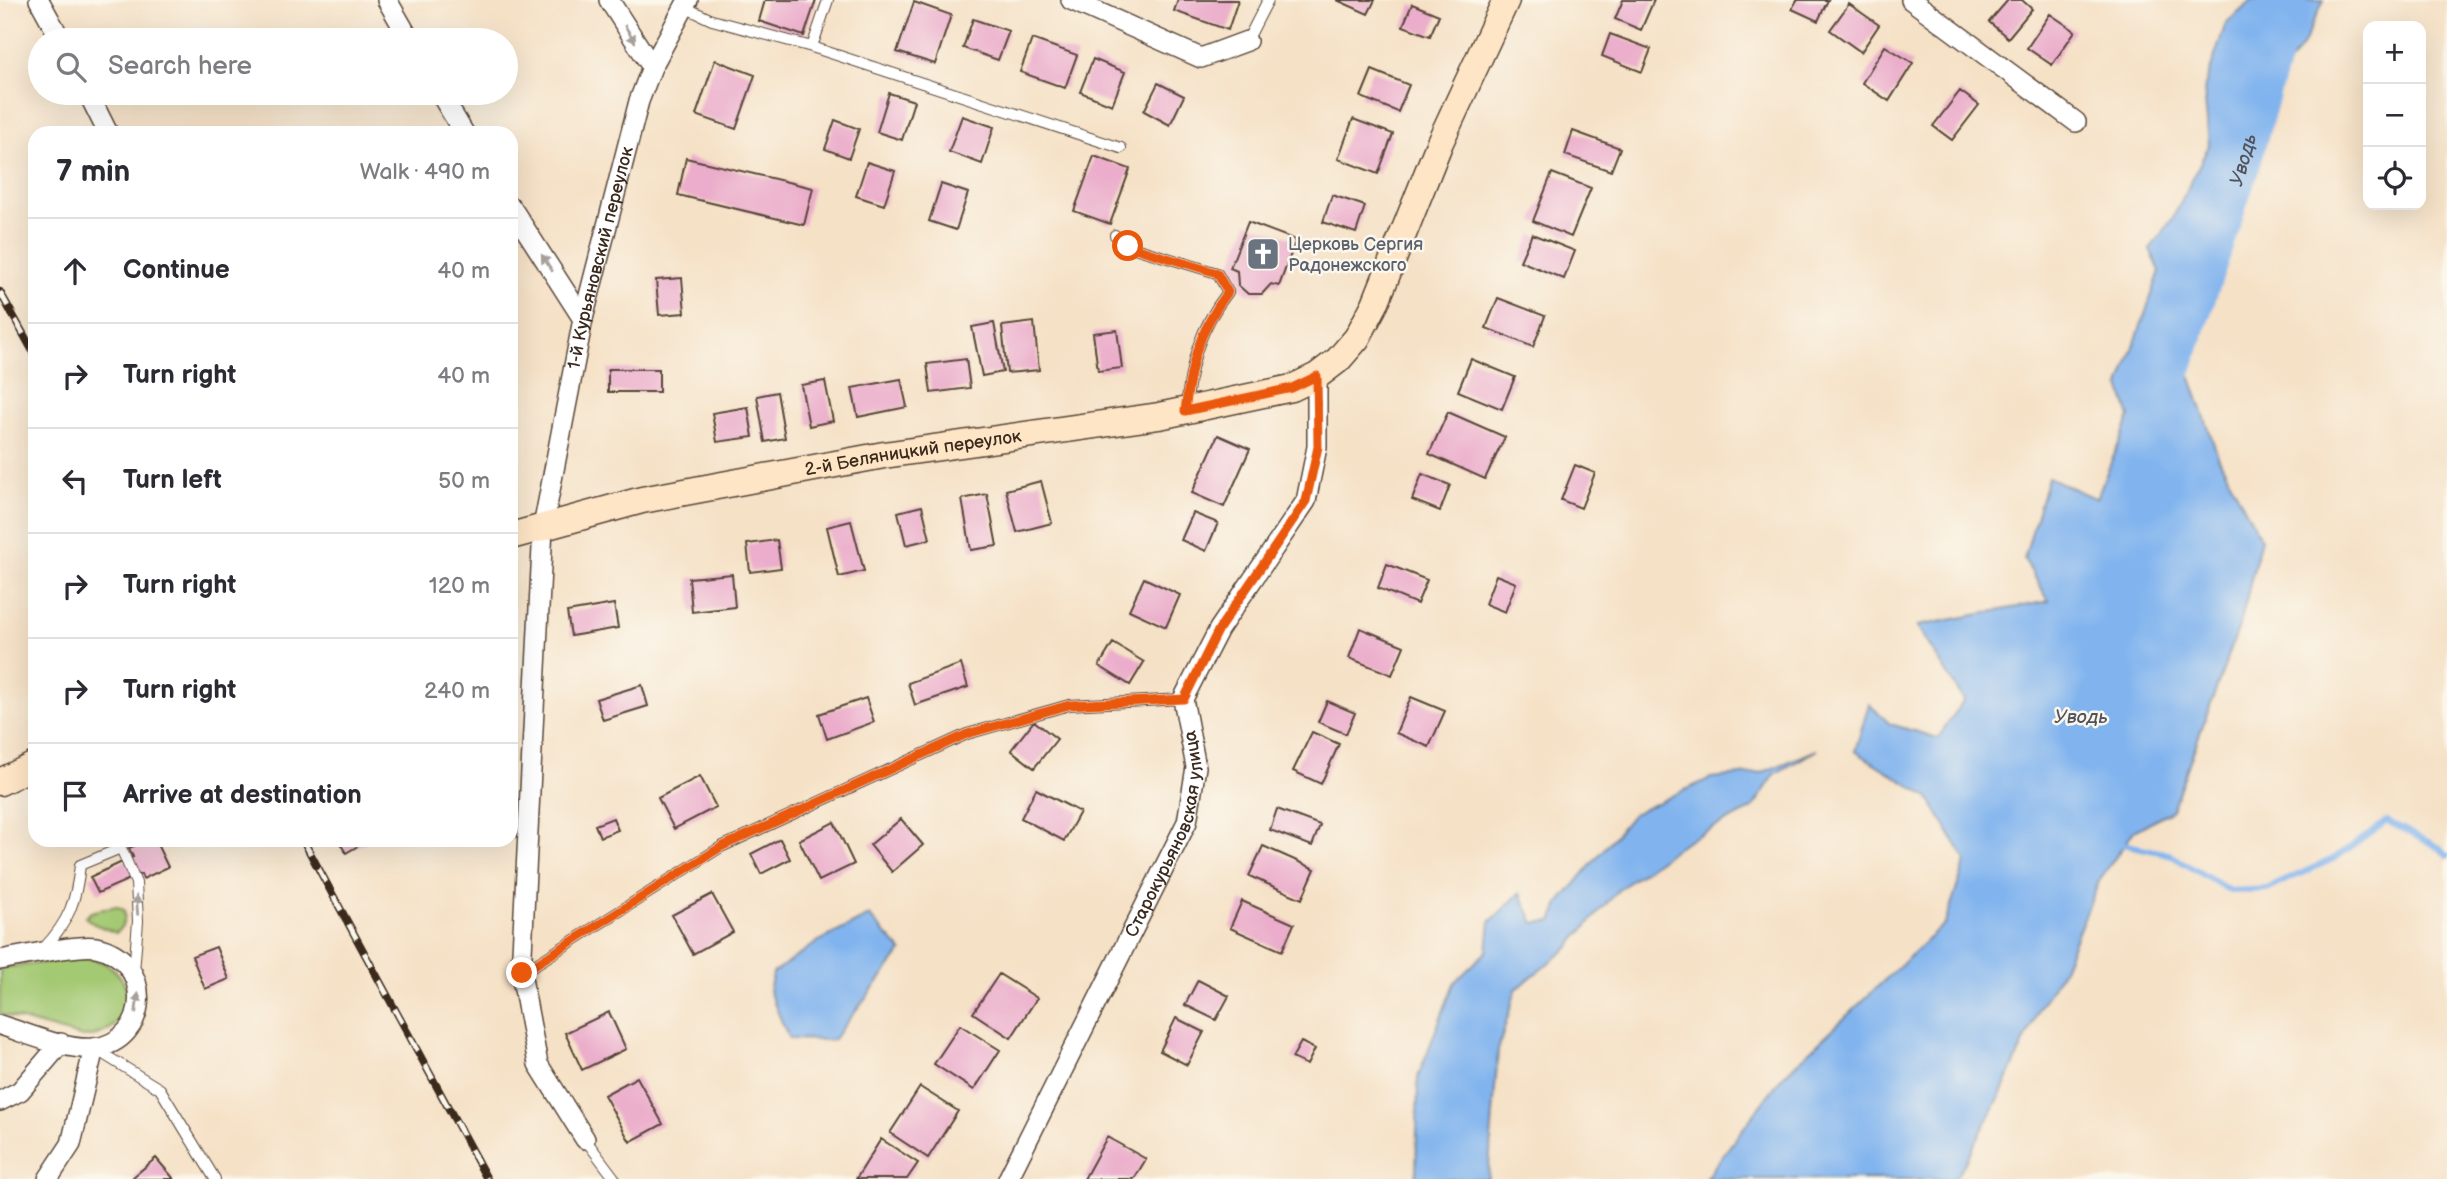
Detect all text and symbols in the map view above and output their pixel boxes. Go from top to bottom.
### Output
map controls [2363,21,2426,210]
button: + [2363,21,2426,84]
one-way arrow [624,24,637,43]
search box [28,28,518,105]
icon: search [52,48,90,86]
text: Search here [108,51,252,82]
button: − [2363,84,2426,147]
water label: Уводь [2225,131,2262,189]
street label: 1-й Курьяновский переулок [564,144,638,371]
button: locate [2363,147,2426,210]
text: 7 min [56,154,130,190]
text: Walk · 490 m [360,158,490,186]
route start [1112,230,1143,261]
place label: Церковь Сергия Радонежского [1288,234,1423,276]
church icon: Церковь Сергия Радонежского [1244,235,1282,273]
icon: ahead [56,252,94,290]
one-way arrow [541,253,554,273]
text: Continue [123,255,230,286]
text: 40 m [437,257,490,285]
icon: right [56,357,94,395]
text: Turn right [123,360,236,391]
text: 40 m [437,362,490,390]
street label: 2-й Беляницкий переулок [803,426,1023,481]
icon: left [56,462,94,500]
text: Turn left [123,465,222,496]
text: 50 m [438,467,490,495]
icon: right [56,567,94,605]
text: Turn right [123,570,236,601]
text: 120 m [429,572,490,600]
icon: right [56,672,94,710]
text: Turn right [123,675,236,706]
text: 240 m [424,677,490,705]
water label: Уводь [2054,706,2108,729]
street label: Старокурьяновская улица [1121,728,1208,941]
icon: arrive [56,777,94,815]
text: Arrive at destination [123,780,362,811]
one-way arrow [131,894,142,916]
route end [506,957,537,988]
one-way arrow [132,992,143,1014]

